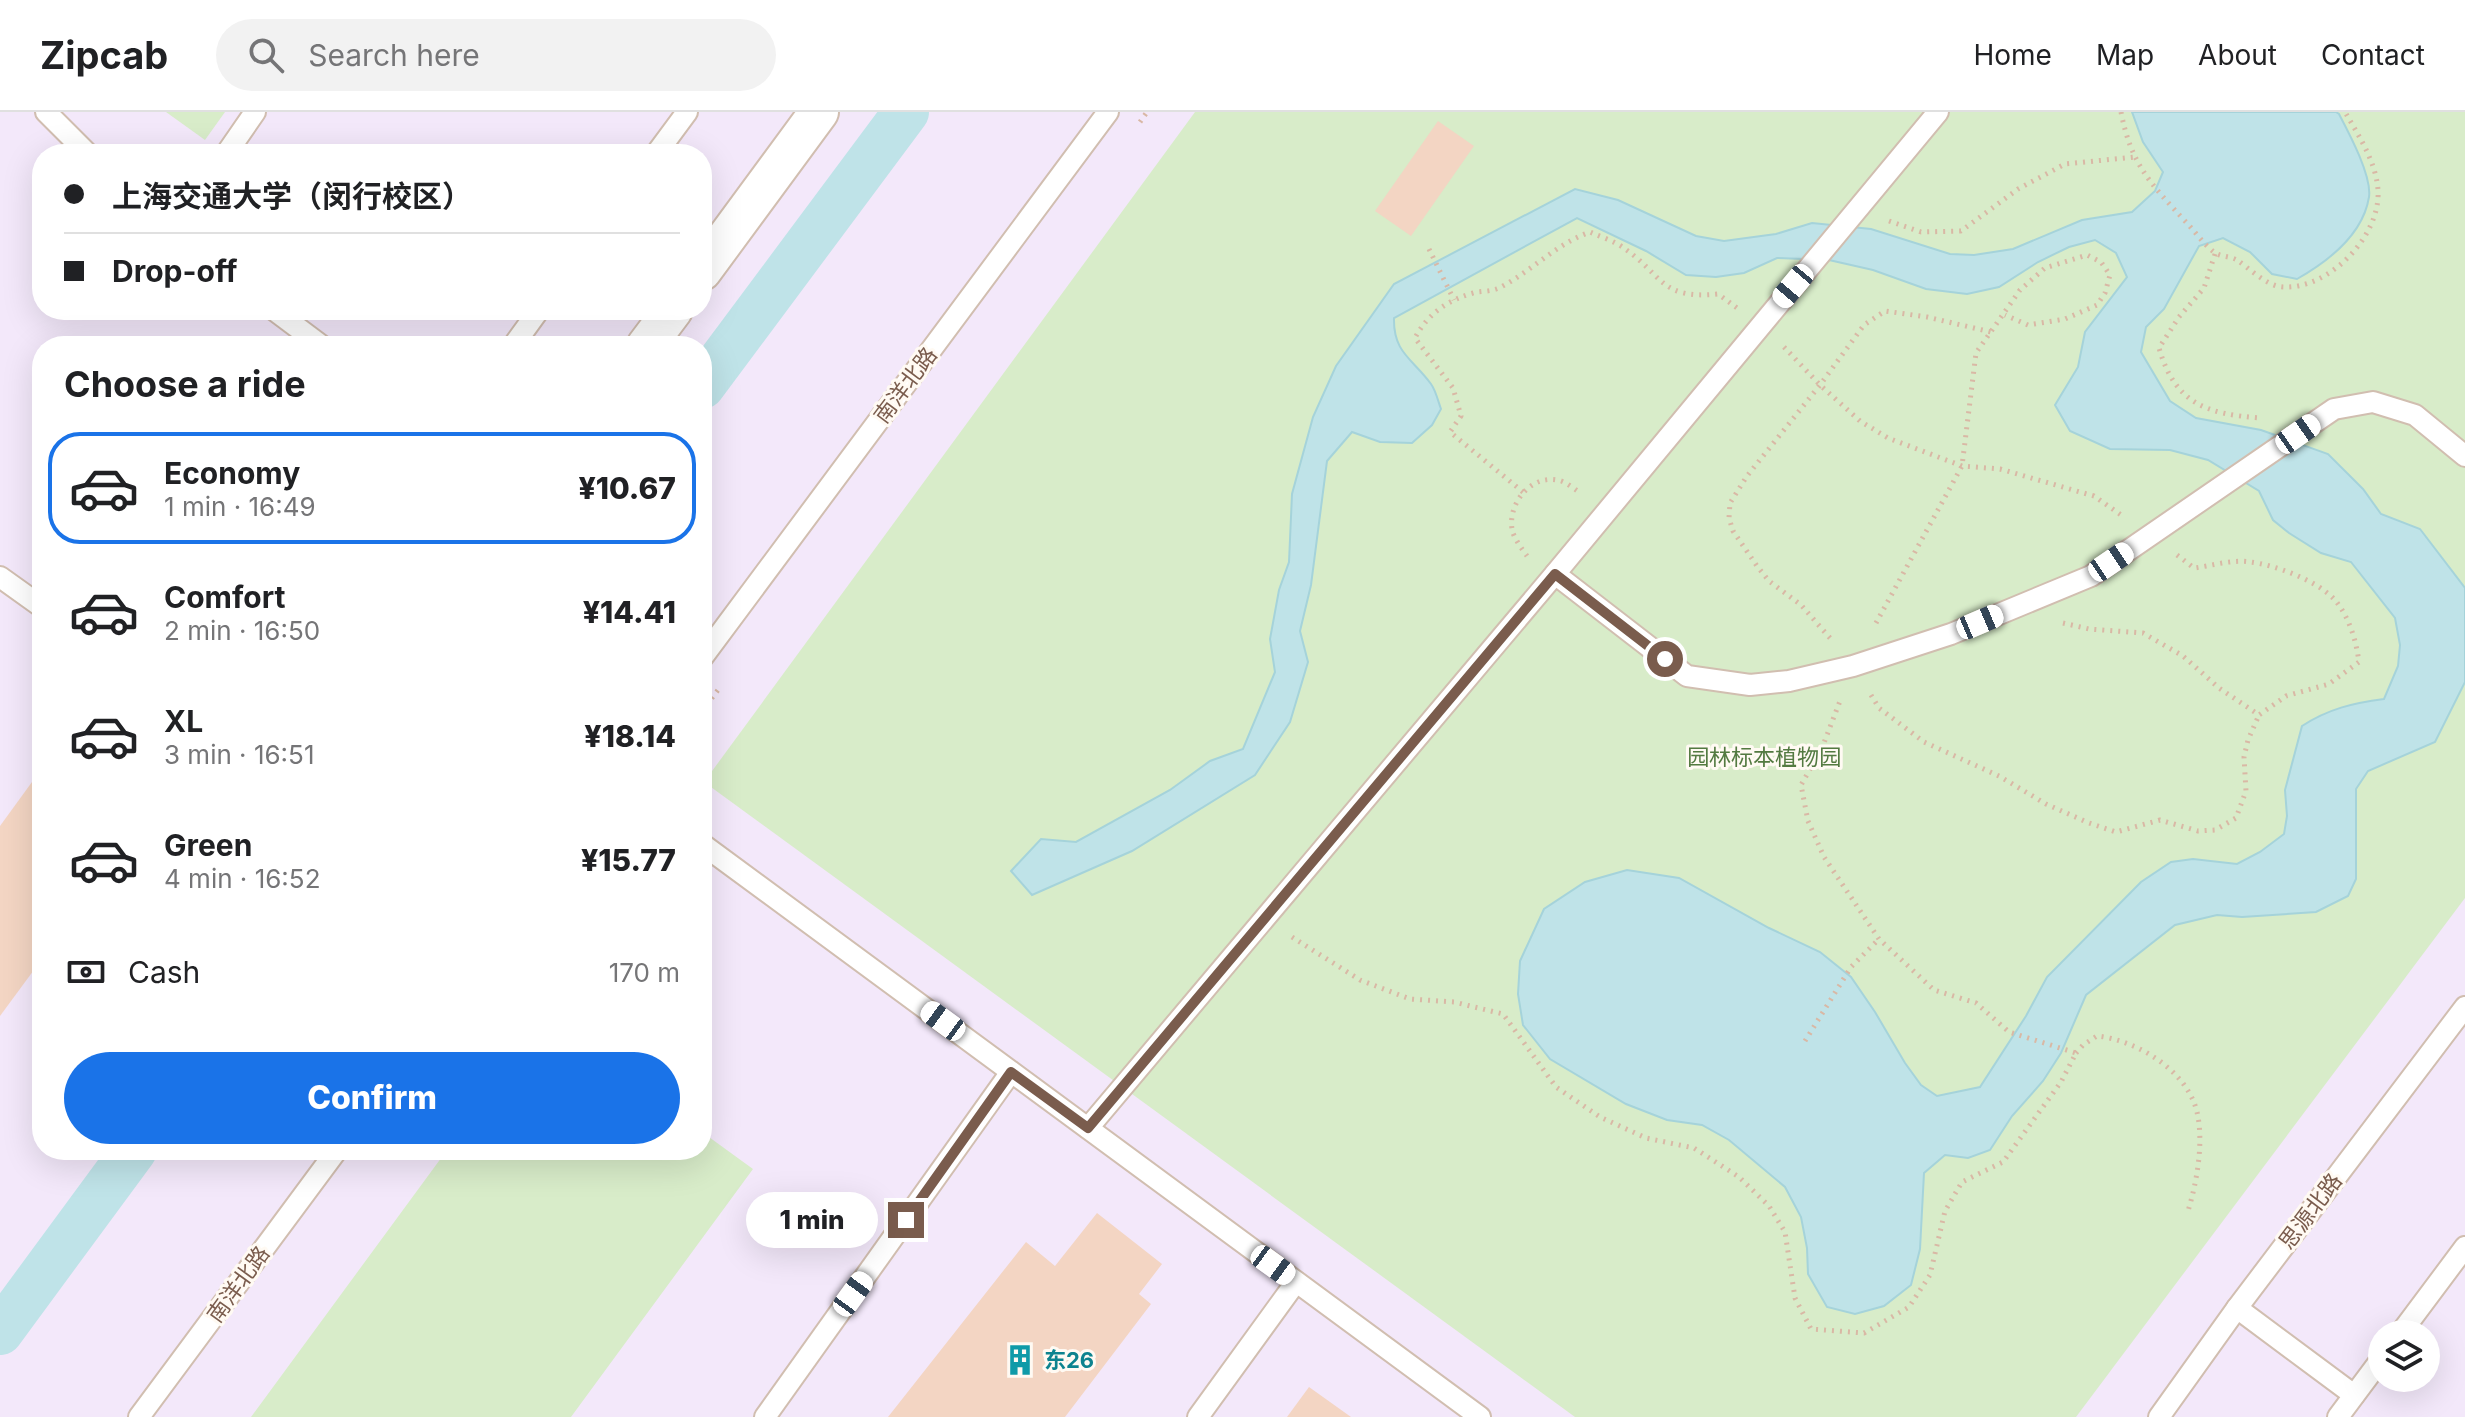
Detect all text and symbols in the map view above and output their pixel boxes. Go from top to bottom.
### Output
search box [216,19,776,91]
text: Zipcab [40,32,168,78]
icon: search [244,33,288,77]
text: Search here [308,37,480,73]
text: Home [1973,38,2052,72]
text: Map [2096,38,2154,72]
text: About [2198,38,2277,72]
text: Contact [2321,38,2425,72]
text: 上海交通大学（闵行校区） [112,178,472,214]
text: Drop-off [112,253,238,289]
car [1768,260,1818,312]
street label: 南洋北路 [868,342,942,428]
text: Choose a ride [64,362,306,406]
car [2271,410,2325,458]
icon: car [68,452,140,524]
text: Economy [164,455,300,491]
text: ¥10.67 [578,470,676,506]
text: 1 min · 16:49 [164,491,316,522]
car [2084,539,2138,585]
icon: car [68,576,140,648]
text: Comfort [164,579,285,615]
text: ¥14.41 [583,594,676,630]
car [1953,602,2007,642]
text: 2 min · 16:50 [164,615,320,646]
route start [1647,641,1683,677]
icon: car [68,700,140,772]
text: XL [164,703,203,739]
text: ¥18.14 [584,718,676,754]
text: 3 min · 16:51 [164,739,315,770]
park label: 园林标本植物园 [1687,744,1841,770]
icon: car [68,824,140,896]
text: Green [164,827,252,863]
text: ¥15.77 [581,842,676,878]
text: 4 min · 16:52 [164,863,321,894]
icon: cash [64,950,108,994]
text: Cash [128,954,200,990]
text: 170 m [609,957,680,988]
car [917,997,969,1045]
button: Confirm [64,1052,680,1144]
street label: 思源北路 [2273,1168,2347,1254]
callout: 1 min [746,1192,878,1248]
route end [888,1202,924,1238]
text: 1 min [779,1204,845,1235]
street label: 南洋北路 [202,1241,274,1327]
car [1247,1241,1299,1289]
car [829,1268,877,1320]
map controls [2368,1320,2440,1392]
button: layers [2368,1320,2440,1392]
building icon: 东26 [1003,1343,1037,1377]
place label: 东26 [1044,1347,1094,1373]

